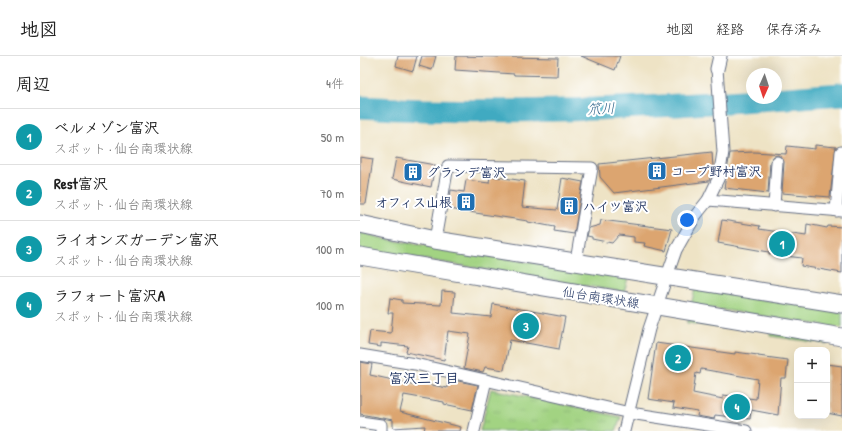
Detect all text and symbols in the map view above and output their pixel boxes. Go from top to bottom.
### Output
text: 地図 [20,16,58,42]
text: 地図 [666,19,694,38]
text: 経路 [716,19,744,38]
text: 保存済み [766,19,822,38]
north arrow [746,68,782,104]
text: 周辺 [16,72,50,95]
text: 4件 [326,74,344,92]
water label: 笊川 [587,98,615,118]
text: ベルメゾン富沢 [54,117,159,138]
text: 1 [27,128,31,146]
text: 50 m [321,128,344,146]
text: スポット · 仙台南環状線 [54,139,193,157]
building icon: コープ野村富沢 [646,160,668,182]
building icon: グランデ富沢 [402,161,424,183]
place label: コープ野村富沢 [671,162,761,180]
place label: グランデ富沢 [427,163,506,181]
text: Rest富沢 [54,173,108,194]
text: 2 [26,184,32,202]
text: 70 m [320,184,344,202]
building icon: オフィス山根 [455,191,477,213]
place label: オフィス山根 [375,193,452,211]
text: スポット · 仙台南環状線 [54,195,193,213]
building icon: ハイツ富沢 [558,195,580,217]
place label: ハイツ富沢 [583,197,648,215]
your location [677,210,697,230]
text: ライオンズガーデン富沢 [54,229,218,250]
pin: 1 [769,229,795,259]
text: 3 [26,240,32,258]
text: 100 m [316,240,344,258]
text: スポット · 仙台南環状線 [54,251,193,269]
street label: 仙台南環状線 [561,282,642,312]
text: ラフォート富沢A [54,285,165,306]
text: 4 [27,296,31,314]
text: 100 m [316,296,344,314]
text: スポット · 仙台南環状線 [54,307,193,325]
pin: 3 [513,311,539,341]
pin: 2 [665,343,691,373]
map controls [794,347,830,419]
button: + [794,347,830,383]
district label: 富沢三丁目 [389,368,459,387]
button: − [794,383,830,419]
pin: 4 [724,392,750,422]

